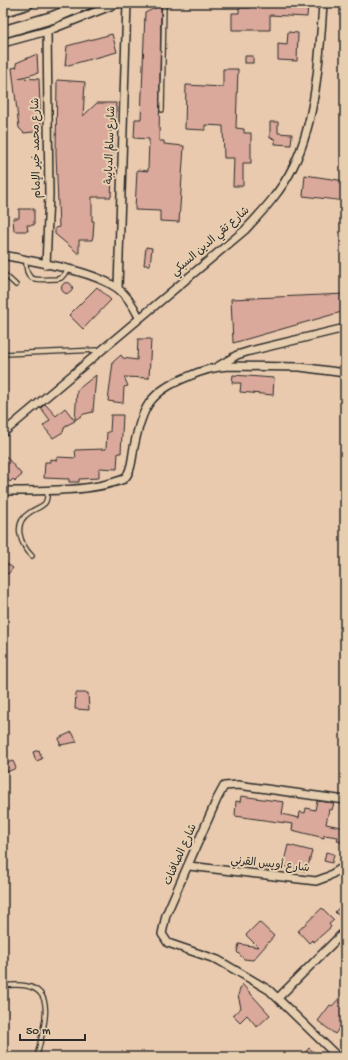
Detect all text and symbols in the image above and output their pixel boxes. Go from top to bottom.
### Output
street label: شارع محمد خير الإمام [29,98,45,198]
street label: شارع سالم الدبايبة [103,106,119,184]
street label: شارع تقي الدين السبكي [169,204,254,281]
street label: شارع الصافنات [161,822,201,888]
street label: شارع أويس القرني [230,853,310,878]
scale bar [20,1016,85,1042]
text: 50 m [26,1025,51,1039]

